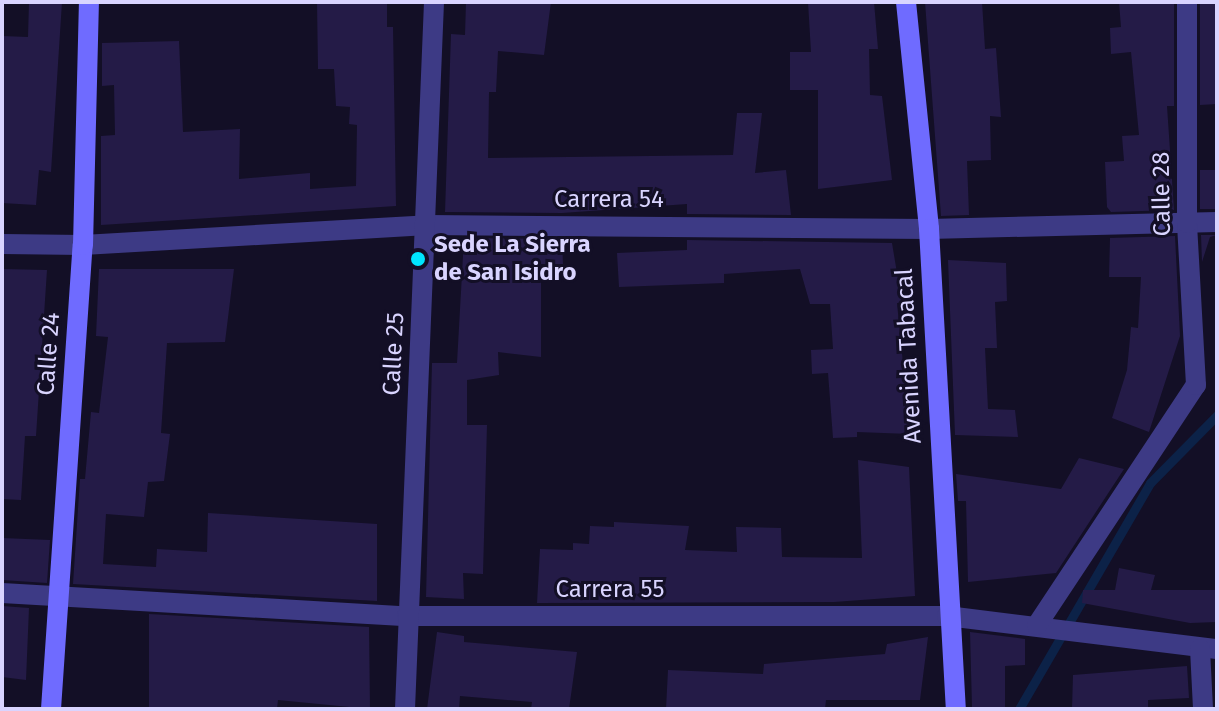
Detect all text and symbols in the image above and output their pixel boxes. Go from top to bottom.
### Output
street label: Calle 28 [1147,152,1177,236]
street label: Carrera 54 [554,186,664,214]
place label: Sede La Sierra de San Isidro [434,231,591,287]
marker: Sede La Sierra de San Isidro [409,250,427,268]
street label: Avenida Tabacal [890,268,928,444]
street label: Calle 24 [32,311,66,397]
street label: Calle 25 [377,312,411,396]
street label: Carrera 55 [556,576,664,604]

